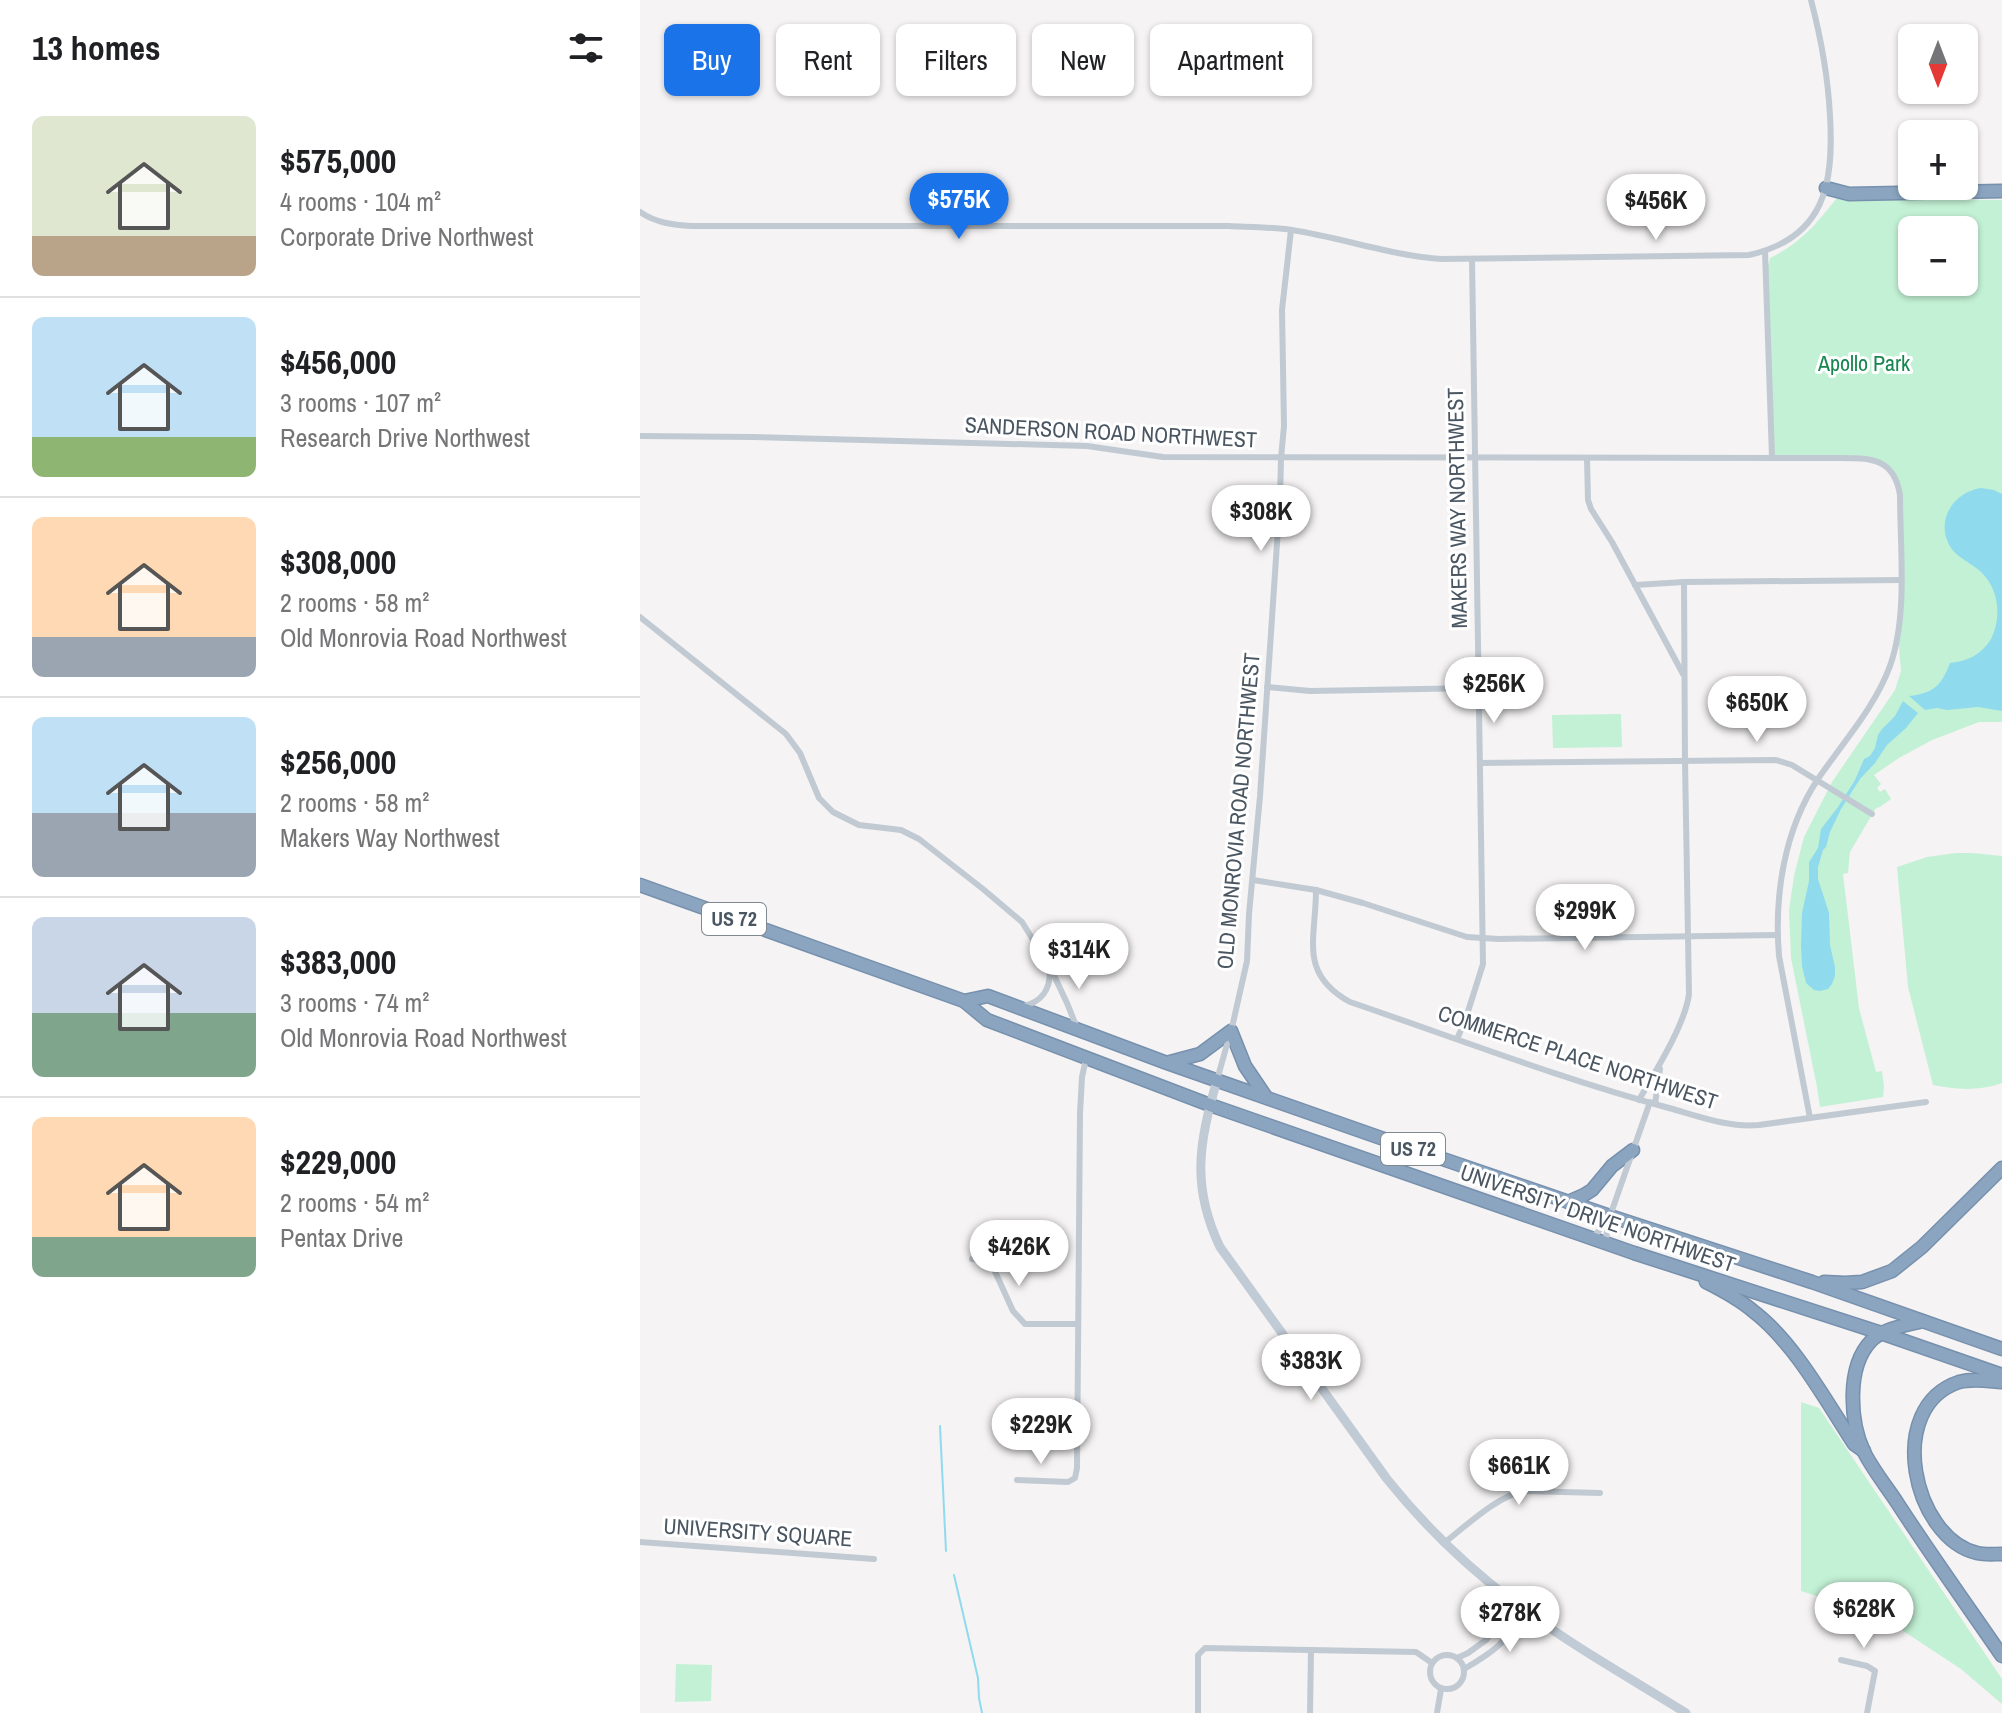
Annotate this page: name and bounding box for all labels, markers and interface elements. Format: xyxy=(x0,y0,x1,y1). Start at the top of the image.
chip: Buy xyxy=(664,24,760,96)
chip: Rent xyxy=(776,24,880,96)
chip: Filters xyxy=(896,24,1016,96)
chip: New xyxy=(1032,24,1134,96)
chip: Apartment xyxy=(1150,24,1312,96)
north arrow xyxy=(1898,24,1978,104)
map controls xyxy=(1898,24,1978,296)
text: 13 homes xyxy=(32,25,161,71)
icon: filters xyxy=(564,26,608,70)
button: + xyxy=(1898,120,1978,200)
text: $575,000 xyxy=(280,138,396,184)
icon: home xyxy=(96,148,192,244)
pin: $575K xyxy=(903,173,1015,241)
pin: $456K xyxy=(1600,174,1712,242)
text: $575K xyxy=(928,181,990,216)
text: $456K xyxy=(1625,182,1687,217)
text: 4 rooms · 104 m² xyxy=(280,184,441,219)
button: − xyxy=(1898,216,1978,296)
text: Corporate Drive Northwest xyxy=(280,219,534,254)
text: $456,000 xyxy=(280,339,396,385)
park label: Apollo Park xyxy=(1817,348,1911,378)
icon: home xyxy=(96,349,192,445)
text: 3 rooms · 107 m² xyxy=(280,385,441,420)
street label: MAKERS WAY NORTHWEST xyxy=(1440,387,1474,629)
street label: SANDERSON ROAD NORTHWEST xyxy=(964,409,1258,455)
text: Research Drive Northwest xyxy=(280,420,530,455)
pin: $308K xyxy=(1205,485,1317,553)
text: $308K xyxy=(1230,493,1292,528)
text: $308,000 xyxy=(280,539,396,585)
icon: home xyxy=(96,549,192,645)
text: 2 rooms · 58 m² xyxy=(280,585,429,620)
text: Old Monrovia Road Northwest xyxy=(280,620,567,655)
street label: OLD MONROVIA ROAD NORTHWEST xyxy=(1209,652,1267,970)
pin: $256K xyxy=(1438,657,1550,725)
text: $256K xyxy=(1463,665,1525,700)
pin: $650K xyxy=(1701,676,1813,744)
text: $650K xyxy=(1726,684,1788,719)
text: $256,000 xyxy=(280,739,396,785)
icon: home xyxy=(96,749,192,845)
text: 2 rooms · 58 m² xyxy=(280,785,429,820)
text: Makers Way Northwest xyxy=(280,820,500,855)
pin: $299K xyxy=(1529,884,1641,952)
text: $299K xyxy=(1554,892,1616,927)
road number: US 72 xyxy=(702,903,766,935)
pin: $314K xyxy=(1023,923,1135,991)
text: $314K xyxy=(1048,931,1110,966)
text: $383,000 xyxy=(280,939,396,985)
icon: home xyxy=(96,949,192,1045)
text: 3 rooms · 74 m² xyxy=(280,985,429,1020)
street label: COMMERCE PLACE NORTHWEST xyxy=(1434,998,1722,1116)
text: Old Monrovia Road Northwest xyxy=(280,1020,567,1055)
road number: US 72 xyxy=(1381,1133,1445,1165)
text: $229,000 xyxy=(280,1139,396,1185)
icon: home xyxy=(96,1149,192,1245)
street label: UNIVERSITY DRIVE NORTHWEST xyxy=(1456,1157,1740,1279)
text: 2 rooms · 54 m² xyxy=(280,1185,429,1220)
text: Pentax Drive xyxy=(280,1220,403,1255)
pin: $426K xyxy=(963,1220,1075,1288)
text: $426K xyxy=(988,1228,1050,1263)
pin: $383K xyxy=(1255,1334,1367,1402)
text: $383K xyxy=(1280,1342,1342,1377)
pin: $229K xyxy=(985,1398,1097,1466)
text: $229K xyxy=(1010,1406,1072,1441)
pin: $661K xyxy=(1463,1439,1575,1507)
text: $661K xyxy=(1488,1447,1550,1482)
street label: UNIVERSITY SQUARE xyxy=(663,1510,853,1554)
pin: $628K xyxy=(1808,1582,1920,1650)
pin: $278K xyxy=(1454,1586,1566,1654)
text: $628K xyxy=(1833,1590,1895,1625)
text: $278K xyxy=(1479,1594,1541,1629)

